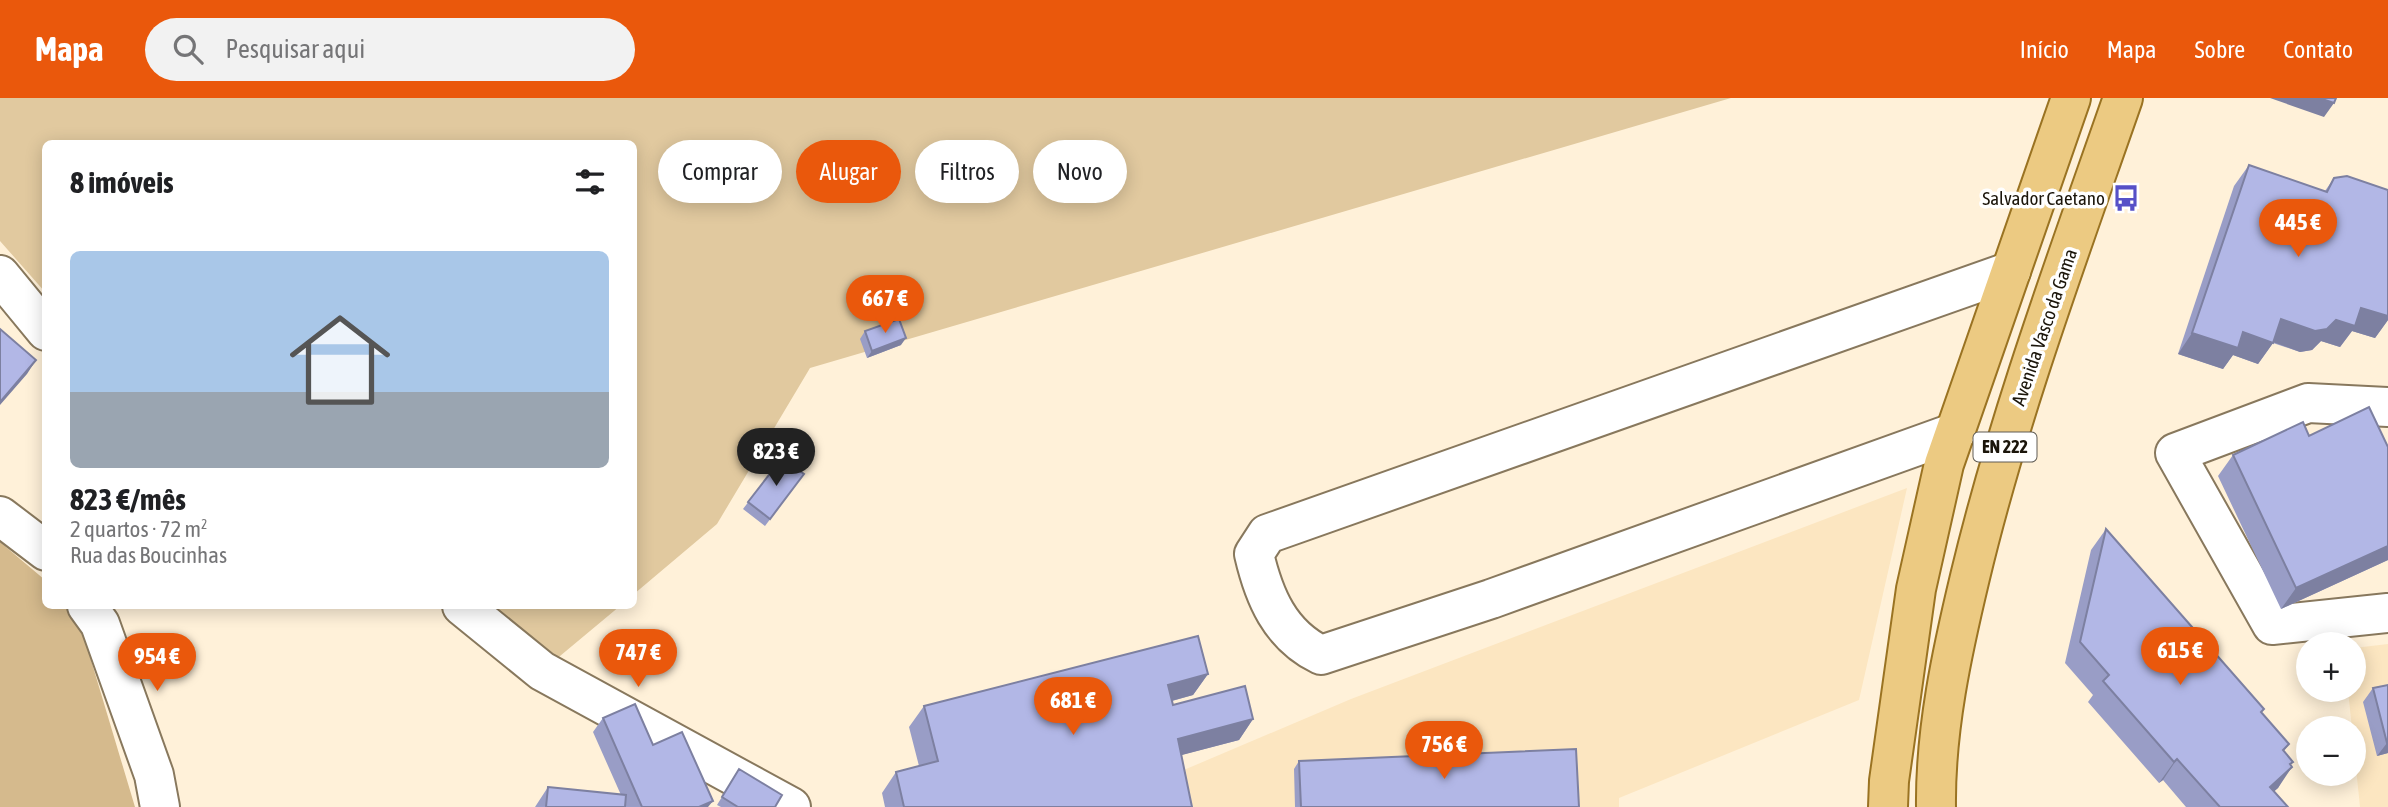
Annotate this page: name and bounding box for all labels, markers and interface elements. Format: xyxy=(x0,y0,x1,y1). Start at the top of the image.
search box xyxy=(145,18,635,81)
text: Mapa xyxy=(35,30,103,68)
icon: search xyxy=(169,30,207,68)
text: Pesquisar aqui xyxy=(225,34,365,64)
text: Início xyxy=(2020,36,2069,63)
text: Mapa xyxy=(2107,36,2157,63)
text: Sobre xyxy=(2195,36,2245,63)
text: Contato xyxy=(2283,36,2353,63)
chip: Comprar xyxy=(658,140,782,203)
chip: Alugar xyxy=(796,140,901,203)
chip: Filtros xyxy=(915,140,1019,203)
chip: Novo xyxy=(1033,140,1127,203)
icon: filters xyxy=(571,163,609,201)
text: 8 imóveis xyxy=(70,165,174,199)
bus stop icon: Salvador Caetano xyxy=(2111,183,2141,213)
place label: Salvador Caetano xyxy=(1982,187,2105,209)
pin: 445 € xyxy=(2249,200,2347,259)
text: 445 € xyxy=(2275,209,2321,235)
street label: Avenida Vasco da Gama xyxy=(2007,246,2081,408)
pin: 667 € xyxy=(836,275,934,335)
text: 667 € xyxy=(862,285,908,311)
icon: home xyxy=(277,297,403,423)
pin: 823 € xyxy=(727,428,825,488)
road number: EN 222 xyxy=(1974,432,2036,461)
text: 823 € xyxy=(753,438,799,464)
text: 823 €/mês xyxy=(70,482,186,516)
text: 2 quartos · 72 m² xyxy=(70,516,208,542)
text: Rua das Boucinhas xyxy=(70,542,227,568)
pin: 615 € xyxy=(2131,628,2229,687)
pin: 747 € xyxy=(589,630,687,689)
map controls xyxy=(2296,632,2366,786)
button: + xyxy=(2296,632,2366,702)
pin: 954 € xyxy=(108,634,206,693)
text: 615 € xyxy=(2157,637,2203,663)
text: 747 € xyxy=(615,639,661,665)
text: 954 € xyxy=(134,643,180,669)
pin: 681 € xyxy=(1024,678,1122,737)
text: 681 € xyxy=(1050,687,1096,713)
button: − xyxy=(2296,716,2366,786)
pin: 756 € xyxy=(1395,722,1493,781)
text: 756 € xyxy=(1421,731,1467,757)

